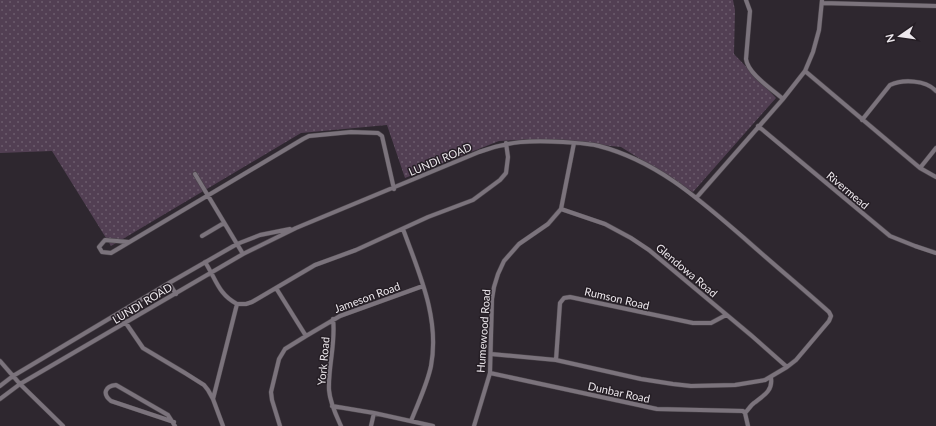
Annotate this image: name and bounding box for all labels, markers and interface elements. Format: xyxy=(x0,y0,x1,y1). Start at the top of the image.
north arrow xyxy=(880,16,920,56)
text: N xyxy=(882,33,897,44)
street label: LUNDI ROAD xyxy=(406,140,474,178)
street label: Rivermead xyxy=(824,169,872,211)
street label: Glendowa Road xyxy=(654,241,720,299)
street label: Jameson Road xyxy=(332,279,402,315)
street label: LUNDI ROAD xyxy=(110,280,174,326)
street label: Rumson Road xyxy=(583,284,651,312)
street label: Humewood Road xyxy=(474,289,492,373)
street label: York Road xyxy=(314,336,332,386)
street label: Dunbar Road xyxy=(587,379,651,405)

